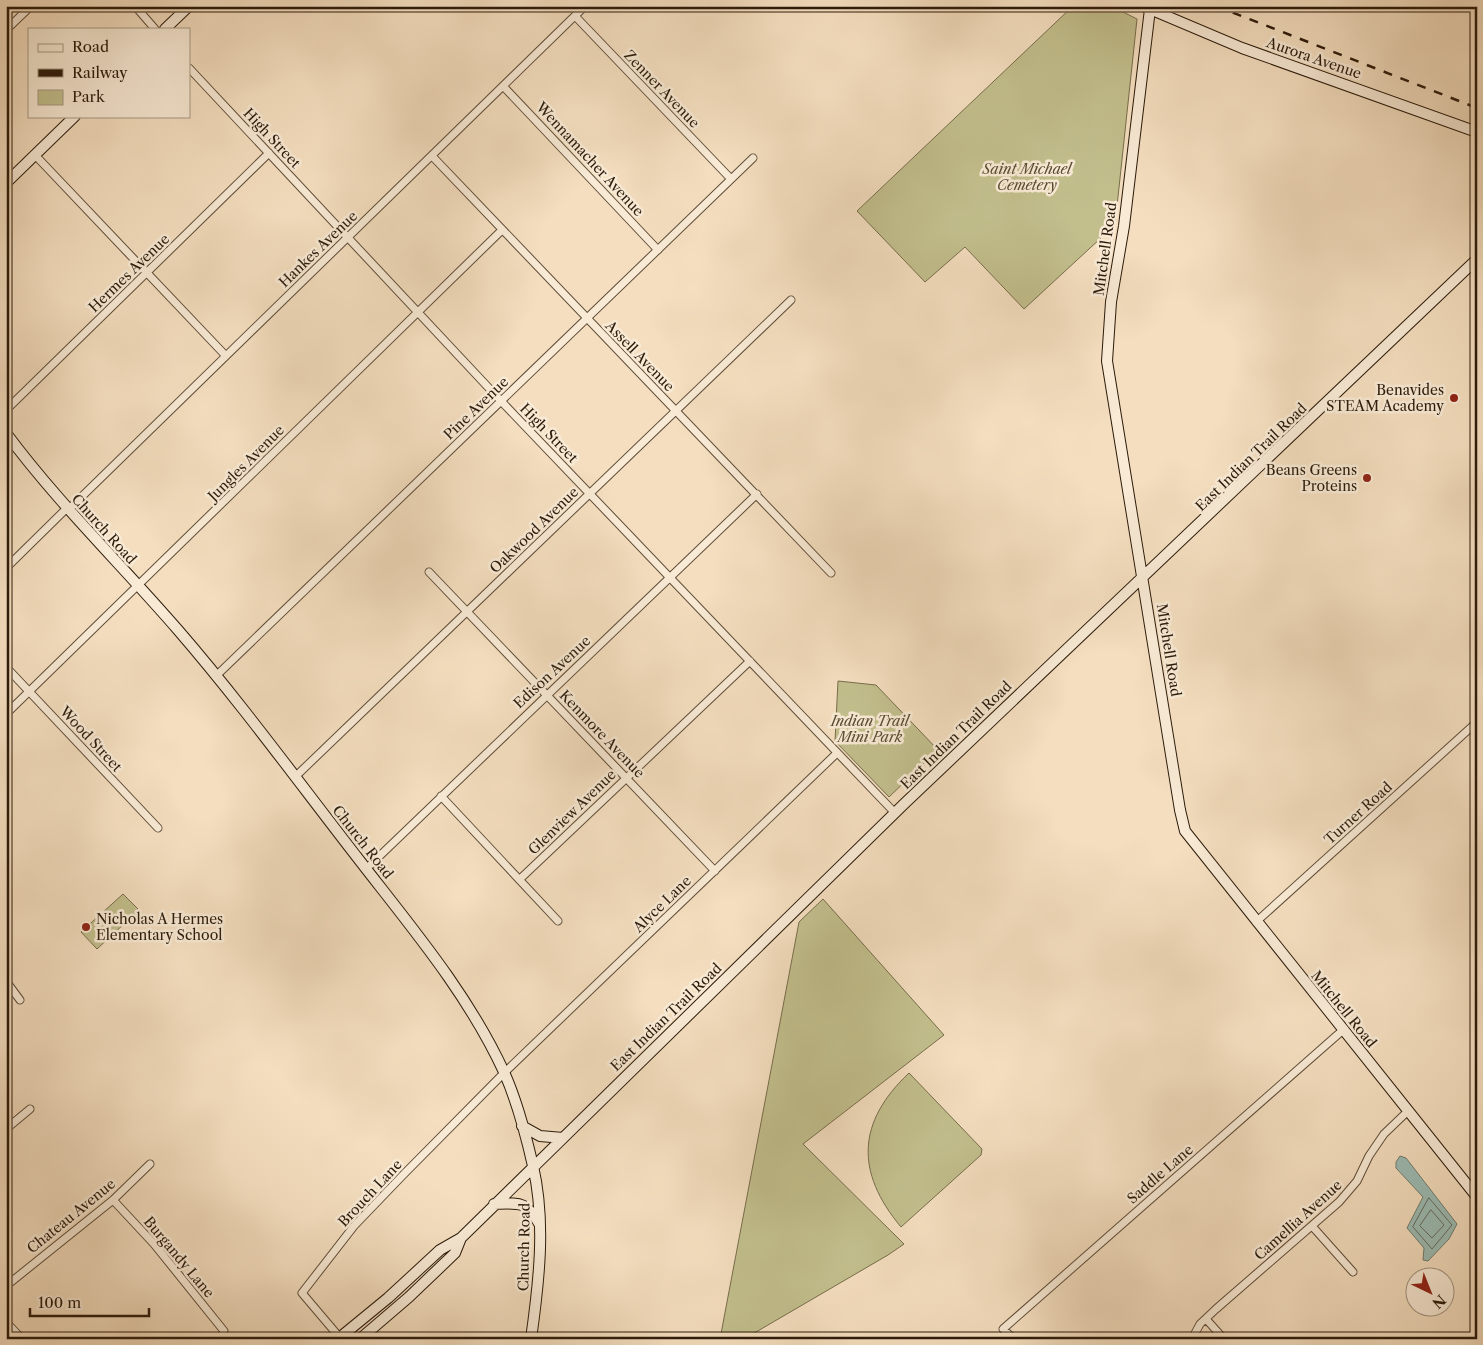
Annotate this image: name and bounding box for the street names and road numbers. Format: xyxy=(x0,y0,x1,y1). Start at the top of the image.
street label: Aurora Avenue xyxy=(1263,33,1364,83)
street label: Zenner Avenue xyxy=(620,46,704,132)
street label: Wennamacher Avenue xyxy=(532,97,648,220)
street label: High Street xyxy=(240,104,304,172)
street label: Mitchell Road xyxy=(1090,201,1121,297)
street label: Hankes Avenue xyxy=(275,207,361,291)
street label: Hermes Avenue xyxy=(85,230,173,316)
street label: Assell Avenue xyxy=(601,316,678,395)
street label: Pine Avenue xyxy=(440,373,512,443)
street label: High Street xyxy=(516,399,582,467)
street label: East Indian Trail Road xyxy=(1192,399,1311,515)
street label: Jungles Avenue xyxy=(203,421,288,506)
street label: Oakwood Avenue xyxy=(486,483,582,577)
street label: Church Road xyxy=(68,490,141,568)
street label: Mitchell Road xyxy=(1153,602,1185,698)
street label: Edison Avenue xyxy=(510,632,594,712)
street label: East Indian Trail Road xyxy=(897,677,1016,793)
street label: Kenmore Avenue xyxy=(556,686,649,782)
street label: Wood Street xyxy=(55,702,126,776)
street label: Glenview Avenue xyxy=(524,765,620,858)
street label: Turner Road xyxy=(1320,778,1396,848)
street label: Church Road xyxy=(329,802,398,883)
street label: Alyce Lane xyxy=(628,872,695,937)
street label: East Indian Trail Road xyxy=(607,959,726,1075)
street label: Mitchell Road xyxy=(1307,967,1381,1052)
street label: Saddle Lane xyxy=(1123,1140,1197,1208)
street label: Brouch Lane xyxy=(334,1155,406,1230)
street label: Chateau Avenue xyxy=(23,1175,119,1257)
street label: Camellia Avenue xyxy=(1250,1176,1346,1264)
street label: Church Road xyxy=(514,1202,534,1291)
street label: Burgandy Lane xyxy=(140,1213,218,1301)

